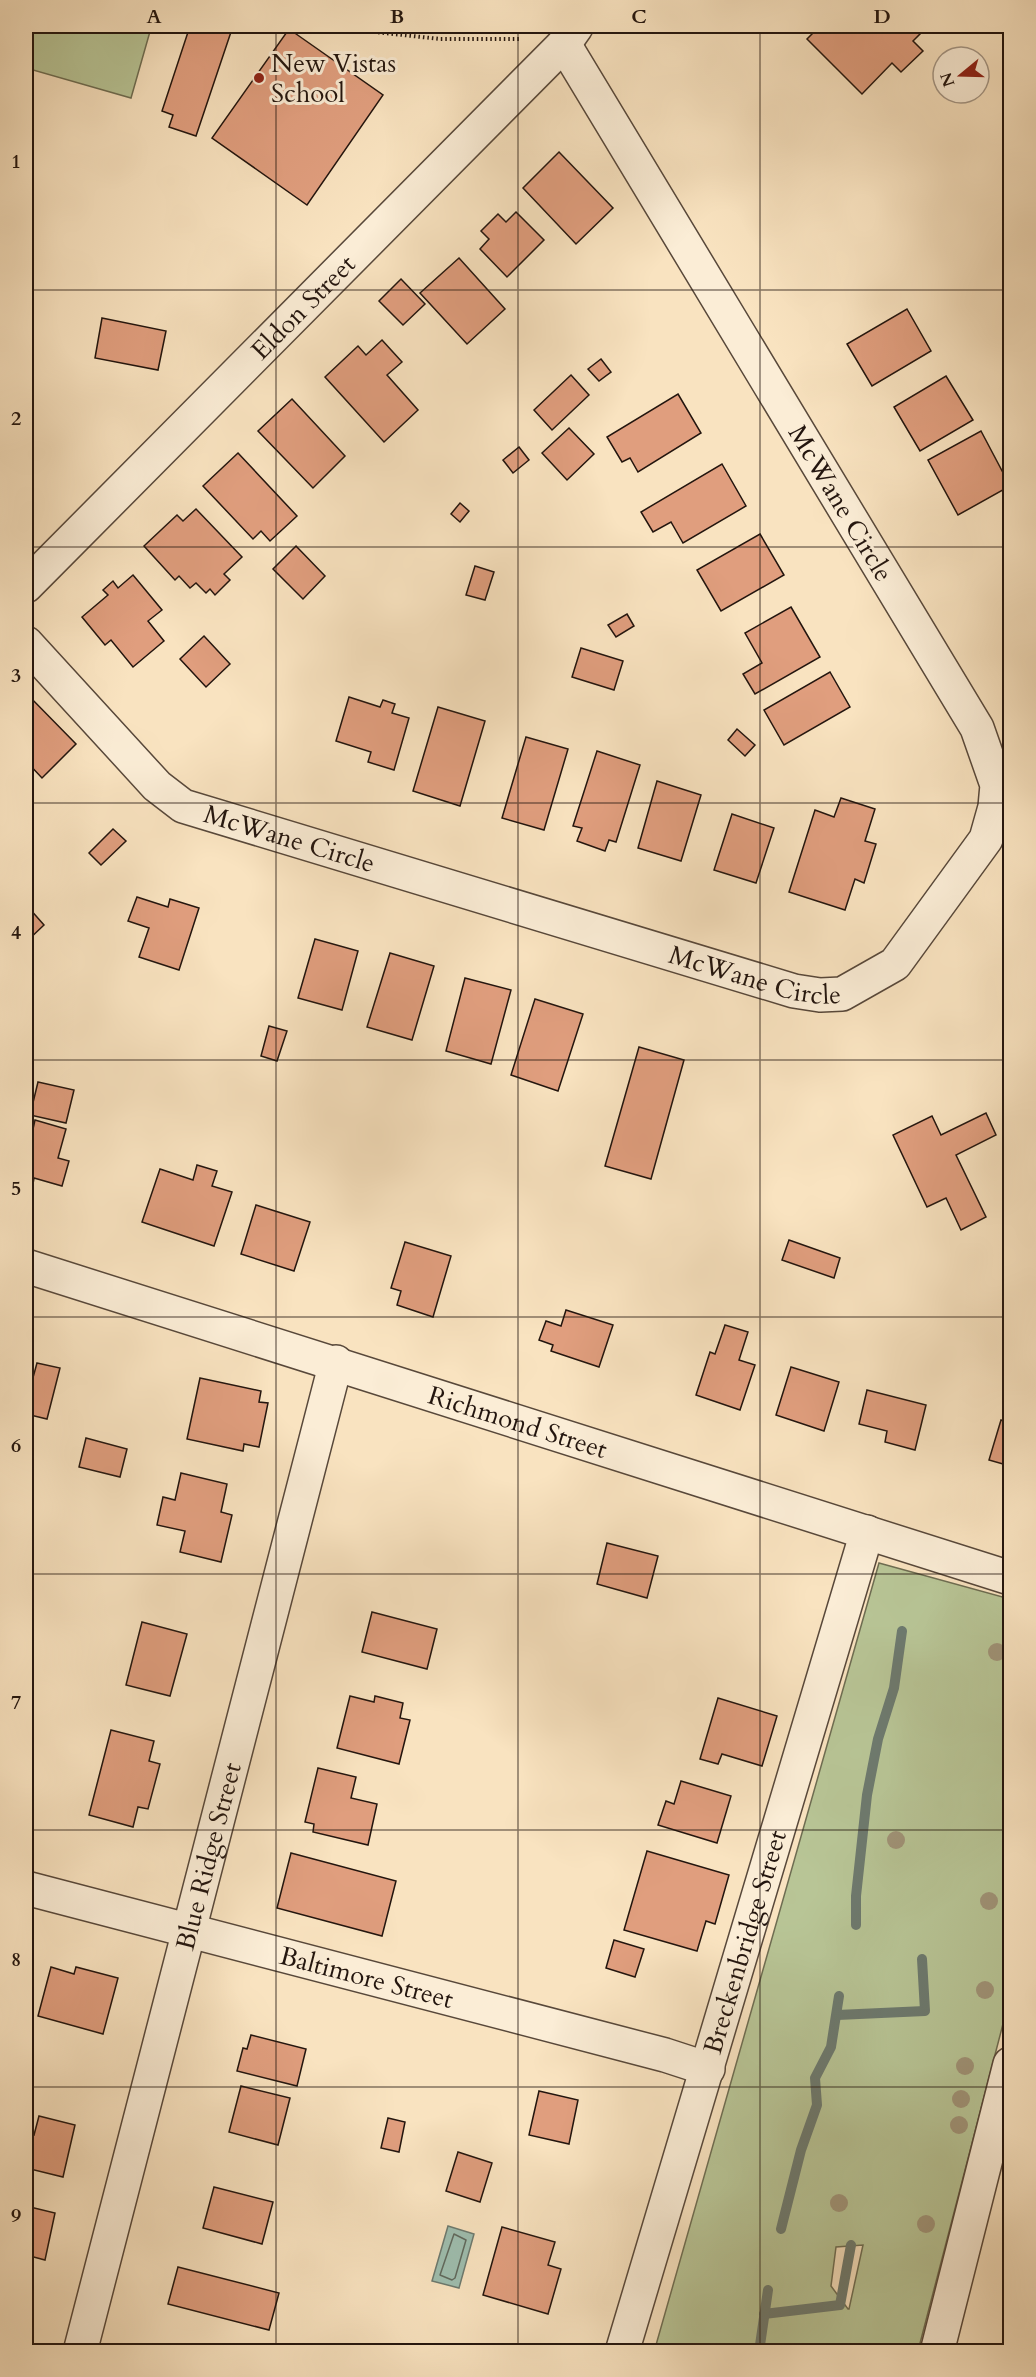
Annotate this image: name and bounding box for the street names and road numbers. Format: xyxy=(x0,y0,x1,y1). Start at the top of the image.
street label: Eldon Street xyxy=(243,247,363,368)
street label: McWane Circle xyxy=(780,418,901,588)
street label: McWane Circle xyxy=(200,796,379,881)
street label: McWane Circle xyxy=(665,937,842,1013)
street label: Richmond Street xyxy=(424,1378,612,1467)
street label: Blue Ridge Street xyxy=(168,1759,250,1954)
street label: Breckenbridge Street xyxy=(695,1826,795,2058)
street label: Baltimore Street xyxy=(276,1938,457,2017)

